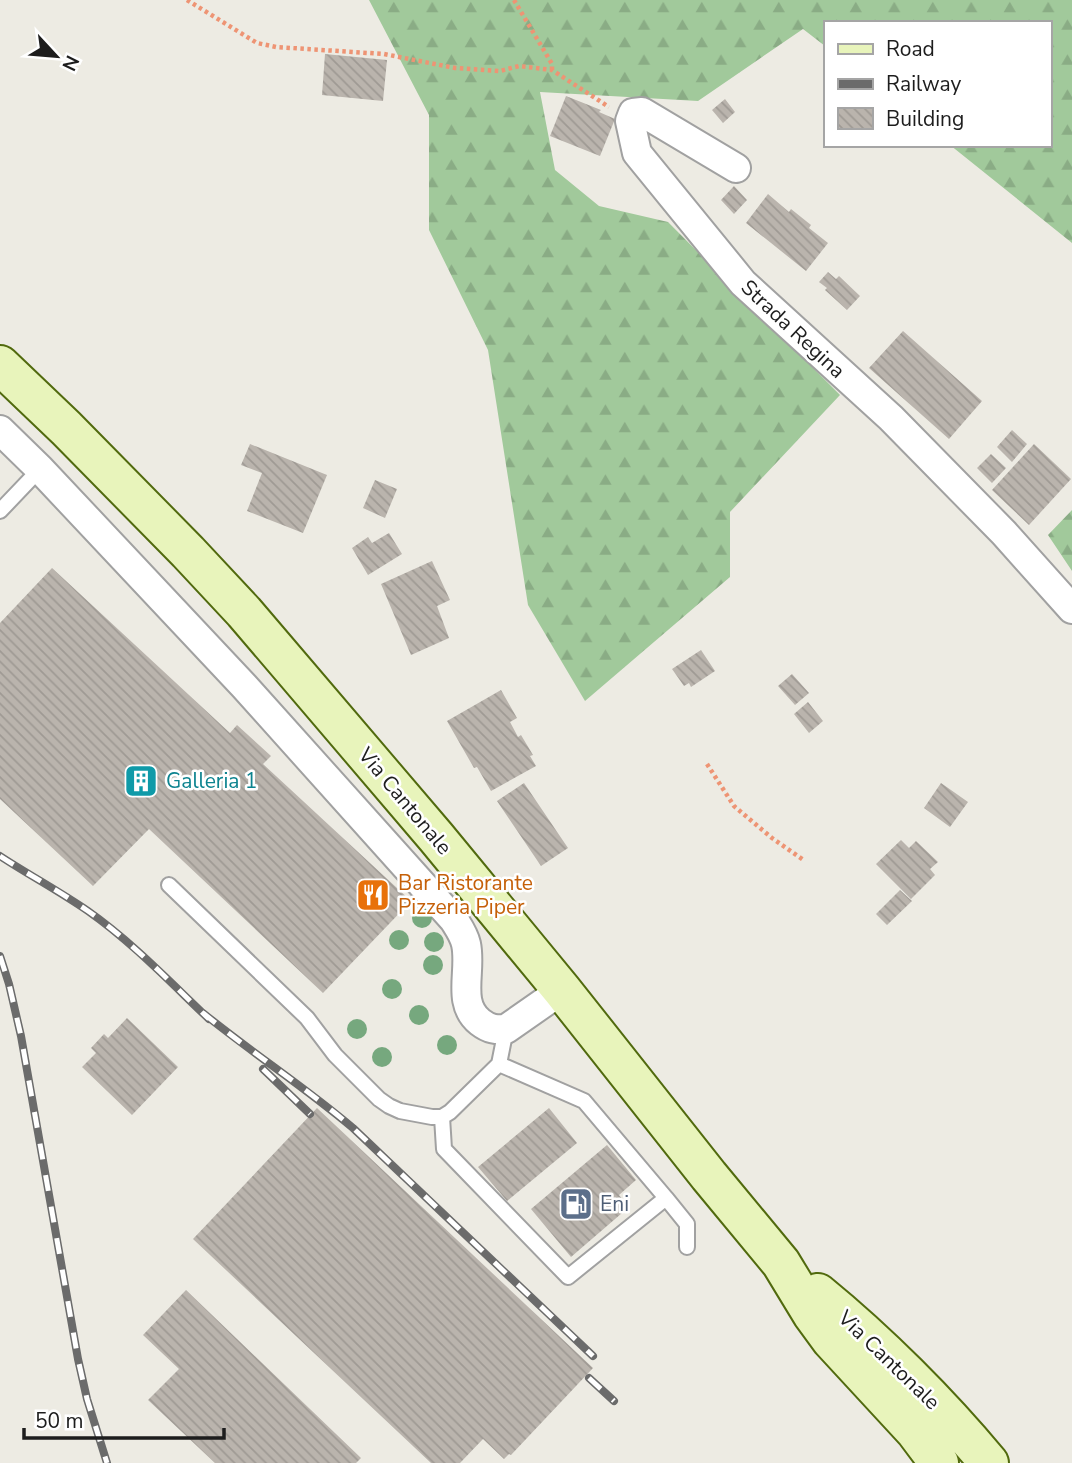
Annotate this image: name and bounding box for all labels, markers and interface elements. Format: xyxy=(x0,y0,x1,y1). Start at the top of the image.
north arrow xyxy=(21,21,91,91)
legend xyxy=(824,21,1051,147)
text: Road xyxy=(886,35,935,63)
text: N xyxy=(56,51,85,75)
text: Railway xyxy=(886,70,961,98)
text: Building xyxy=(886,105,964,133)
street label: Strada Regina xyxy=(735,273,851,385)
street label: Via Cantonale xyxy=(351,741,458,861)
building icon: Galleria 1 xyxy=(122,762,160,800)
place label: Galleria 1 xyxy=(166,767,257,795)
place label: Bar Ristorante Pizzeria Piper xyxy=(398,869,533,921)
restaurant icon: Bar Ristorante Pizzeria Piper xyxy=(354,876,392,914)
fuel station icon: Eni xyxy=(557,1185,595,1223)
place label: Eni xyxy=(600,1190,629,1218)
street label: Via Cantonale xyxy=(831,1303,946,1416)
scale bar xyxy=(24,1396,224,1440)
text: 50 m xyxy=(35,1407,84,1435)

